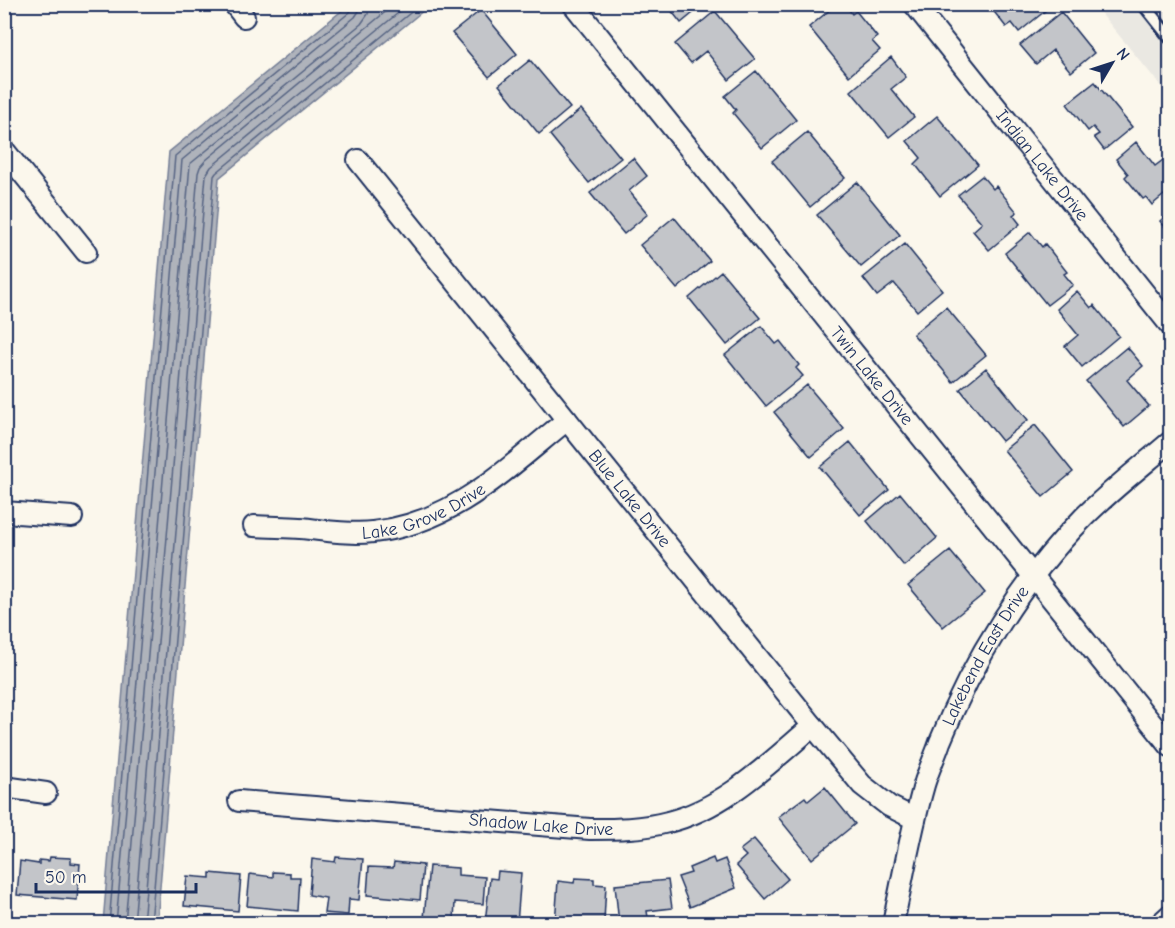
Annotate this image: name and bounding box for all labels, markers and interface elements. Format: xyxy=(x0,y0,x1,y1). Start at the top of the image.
north arrow xyxy=(1082,33,1142,93)
text: N xyxy=(1113,44,1133,64)
street label: Indian Lake Drive xyxy=(991,106,1093,225)
street label: Twin Lake Drive xyxy=(826,322,918,429)
street label: Blue Lake Drive xyxy=(584,445,675,552)
street label: Lake Grove Drive xyxy=(361,479,490,544)
street label: Lakebend East Drive xyxy=(938,582,1033,729)
street label: Shadow Lake Drive xyxy=(468,809,613,840)
scale bar xyxy=(36,856,196,894)
text: 50 m xyxy=(45,867,87,888)

